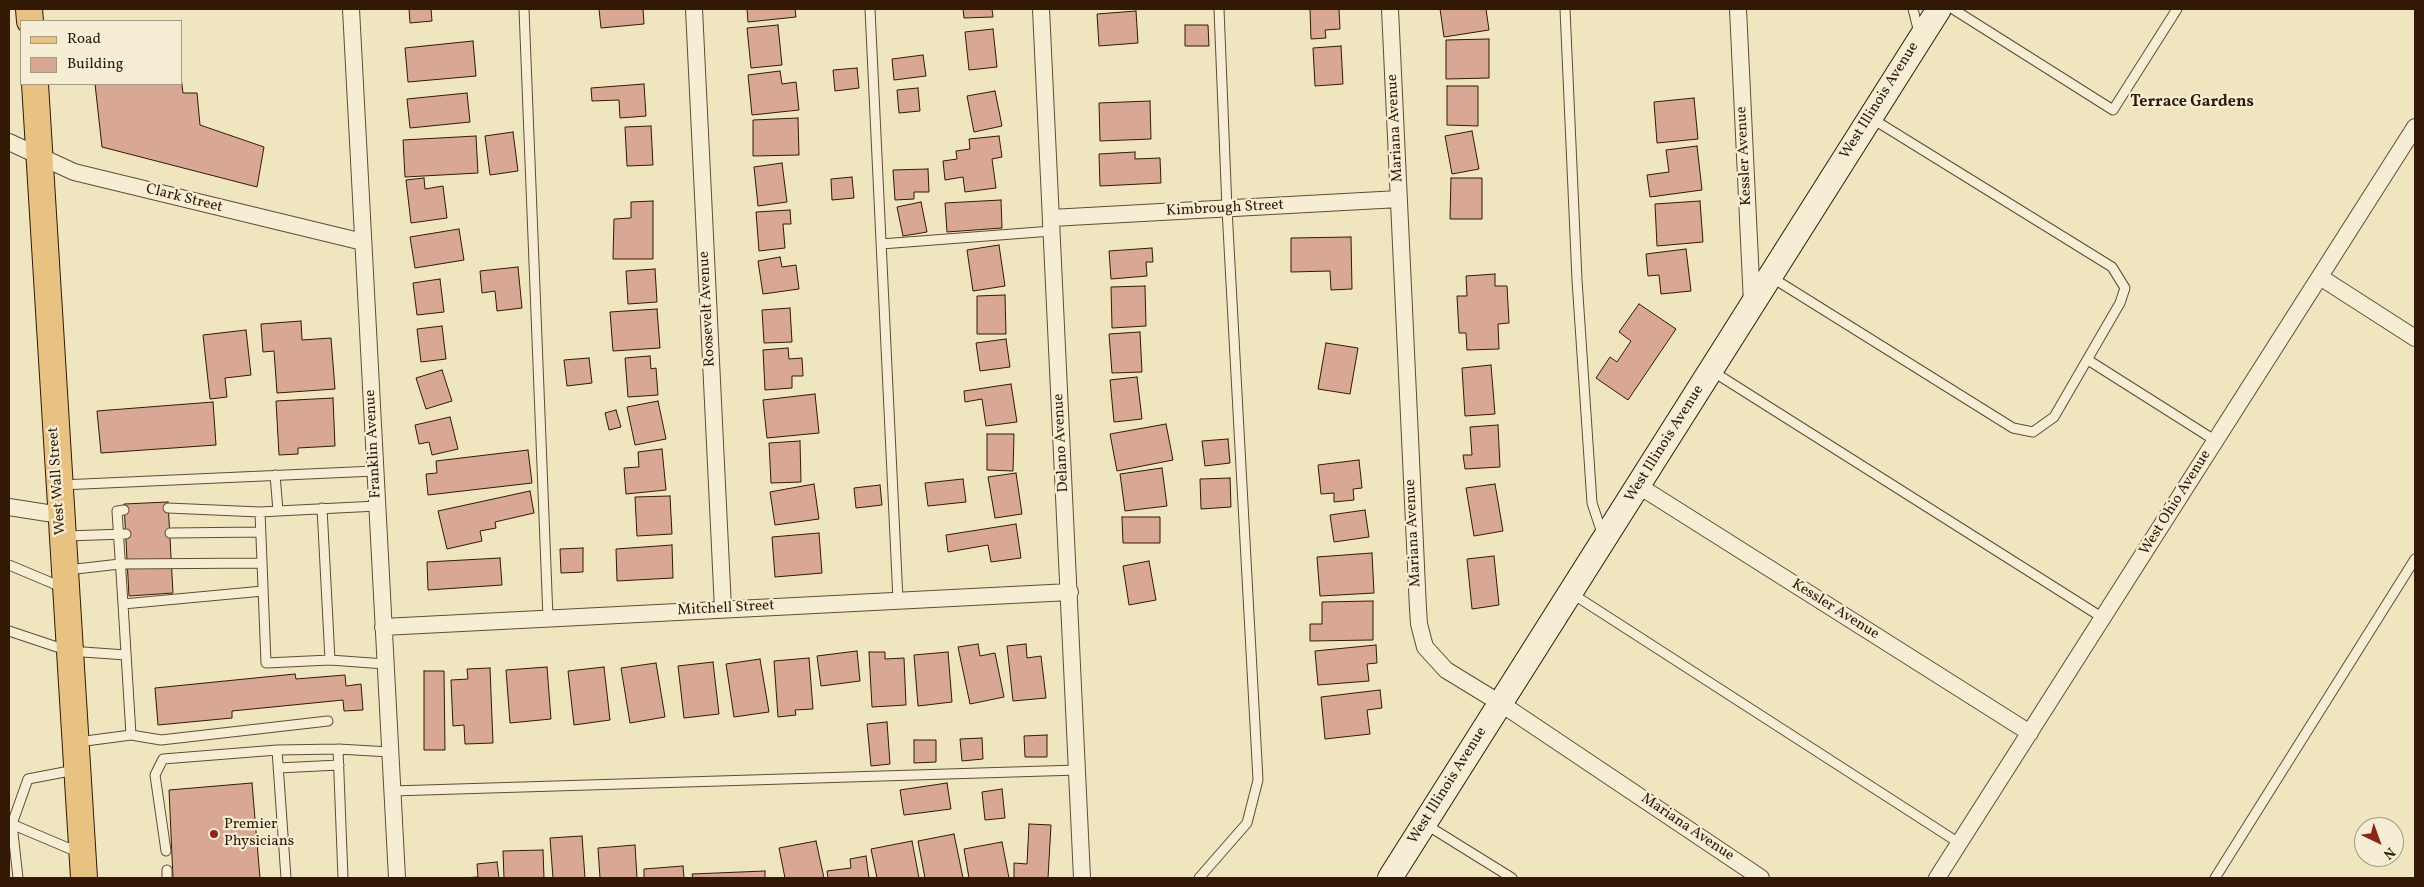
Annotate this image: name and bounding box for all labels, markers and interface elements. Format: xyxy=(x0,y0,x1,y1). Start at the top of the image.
legend xyxy=(20,20,182,85)
text: Road xyxy=(67,29,101,50)
street label: West Illinois Avenue xyxy=(1837,39,1923,163)
text: Building xyxy=(67,54,123,75)
street label: Mariana Avenue xyxy=(1384,74,1408,182)
district label: Terrace Gardens xyxy=(2130,93,2254,113)
street label: Kessler Avenue xyxy=(1733,106,1757,206)
street label: Clark Street xyxy=(144,181,224,217)
street label: Kimbrough Street xyxy=(1166,197,1284,221)
street label: Roosevelt Avenue xyxy=(696,251,720,367)
street label: West Illinois Avenue xyxy=(1622,382,1708,506)
street label: Franklin Avenue xyxy=(362,389,386,499)
street label: Delano Avenue xyxy=(1050,393,1074,493)
street label: West Wall Street xyxy=(45,426,71,536)
street label: West Ohio Avenue xyxy=(2137,447,2215,559)
street label: Mariana Avenue xyxy=(1402,479,1426,587)
street label: Kessler Avenue xyxy=(1788,576,1882,644)
street label: Mitchell Street xyxy=(677,597,775,621)
street label: West Illinois Avenue xyxy=(1405,724,1491,848)
street label: Mariana Avenue xyxy=(1637,790,1737,866)
place label: Premier Physicians xyxy=(224,816,294,851)
north arrow xyxy=(2354,817,2404,867)
marker: Premier Physicians xyxy=(208,828,220,840)
text: N xyxy=(2379,842,2399,863)

